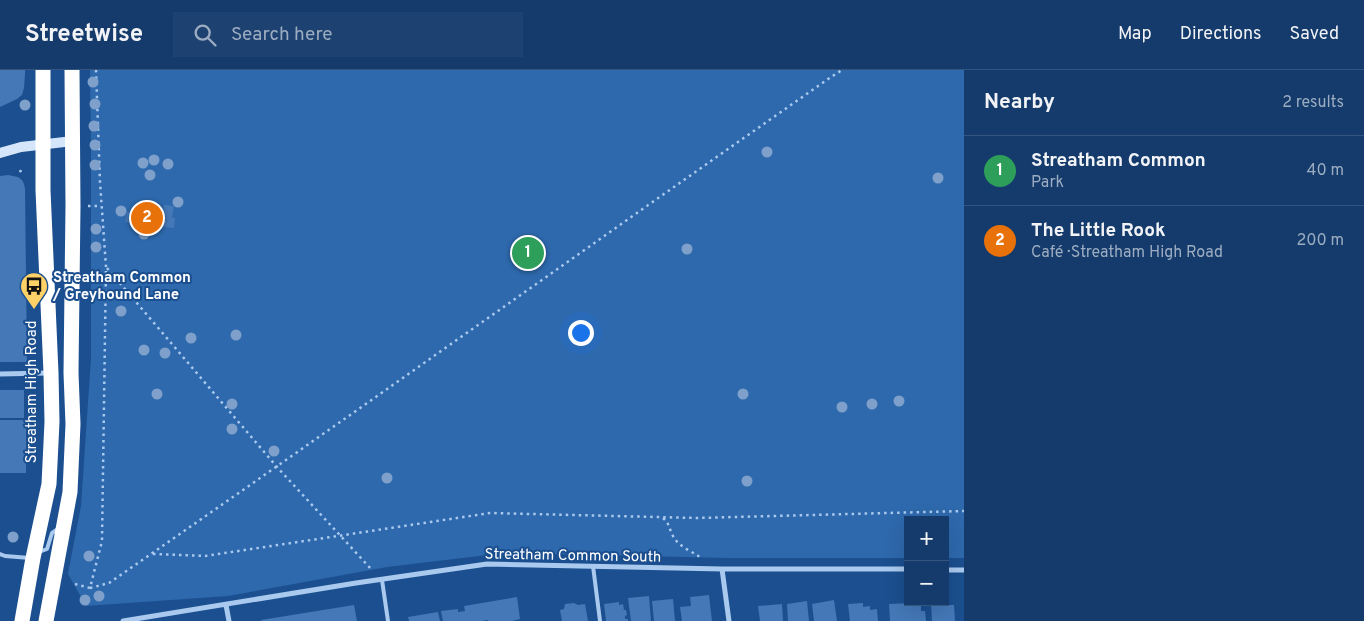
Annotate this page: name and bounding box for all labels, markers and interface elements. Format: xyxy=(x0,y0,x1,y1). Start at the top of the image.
search box xyxy=(173,12,523,57)
text: Streetwise xyxy=(25,20,143,50)
icon: search xyxy=(191,21,219,49)
text: Search here xyxy=(231,23,333,47)
text: Map xyxy=(1118,23,1152,46)
text: Directions xyxy=(1180,23,1262,46)
text: Saved xyxy=(1290,23,1339,46)
text: Nearby xyxy=(984,89,1055,116)
text: 2 results xyxy=(1282,93,1344,113)
text: Streatham Common xyxy=(1031,149,1206,173)
text: 1 xyxy=(997,161,1003,181)
text: 40 m xyxy=(1306,161,1344,181)
text: Park xyxy=(1031,173,1064,193)
pin: 2 xyxy=(131,199,163,237)
text: The Little Rook xyxy=(1031,219,1166,243)
text: 2 xyxy=(995,231,1005,251)
text: 200 m xyxy=(1296,231,1344,251)
pin: 1 xyxy=(512,234,544,272)
text: Café · Streatham High Road xyxy=(1031,243,1223,263)
place label: Streatham Common / Greyhound Lane xyxy=(52,269,191,305)
bus stop icon: Streatham Common / Greyhound Lane xyxy=(19,271,49,310)
your location xyxy=(568,320,594,346)
street label: Streatham High Road xyxy=(23,321,42,463)
map controls xyxy=(904,516,949,606)
button: + xyxy=(904,516,949,561)
street label: Streatham Common South xyxy=(484,545,662,568)
button: − xyxy=(904,561,949,606)

